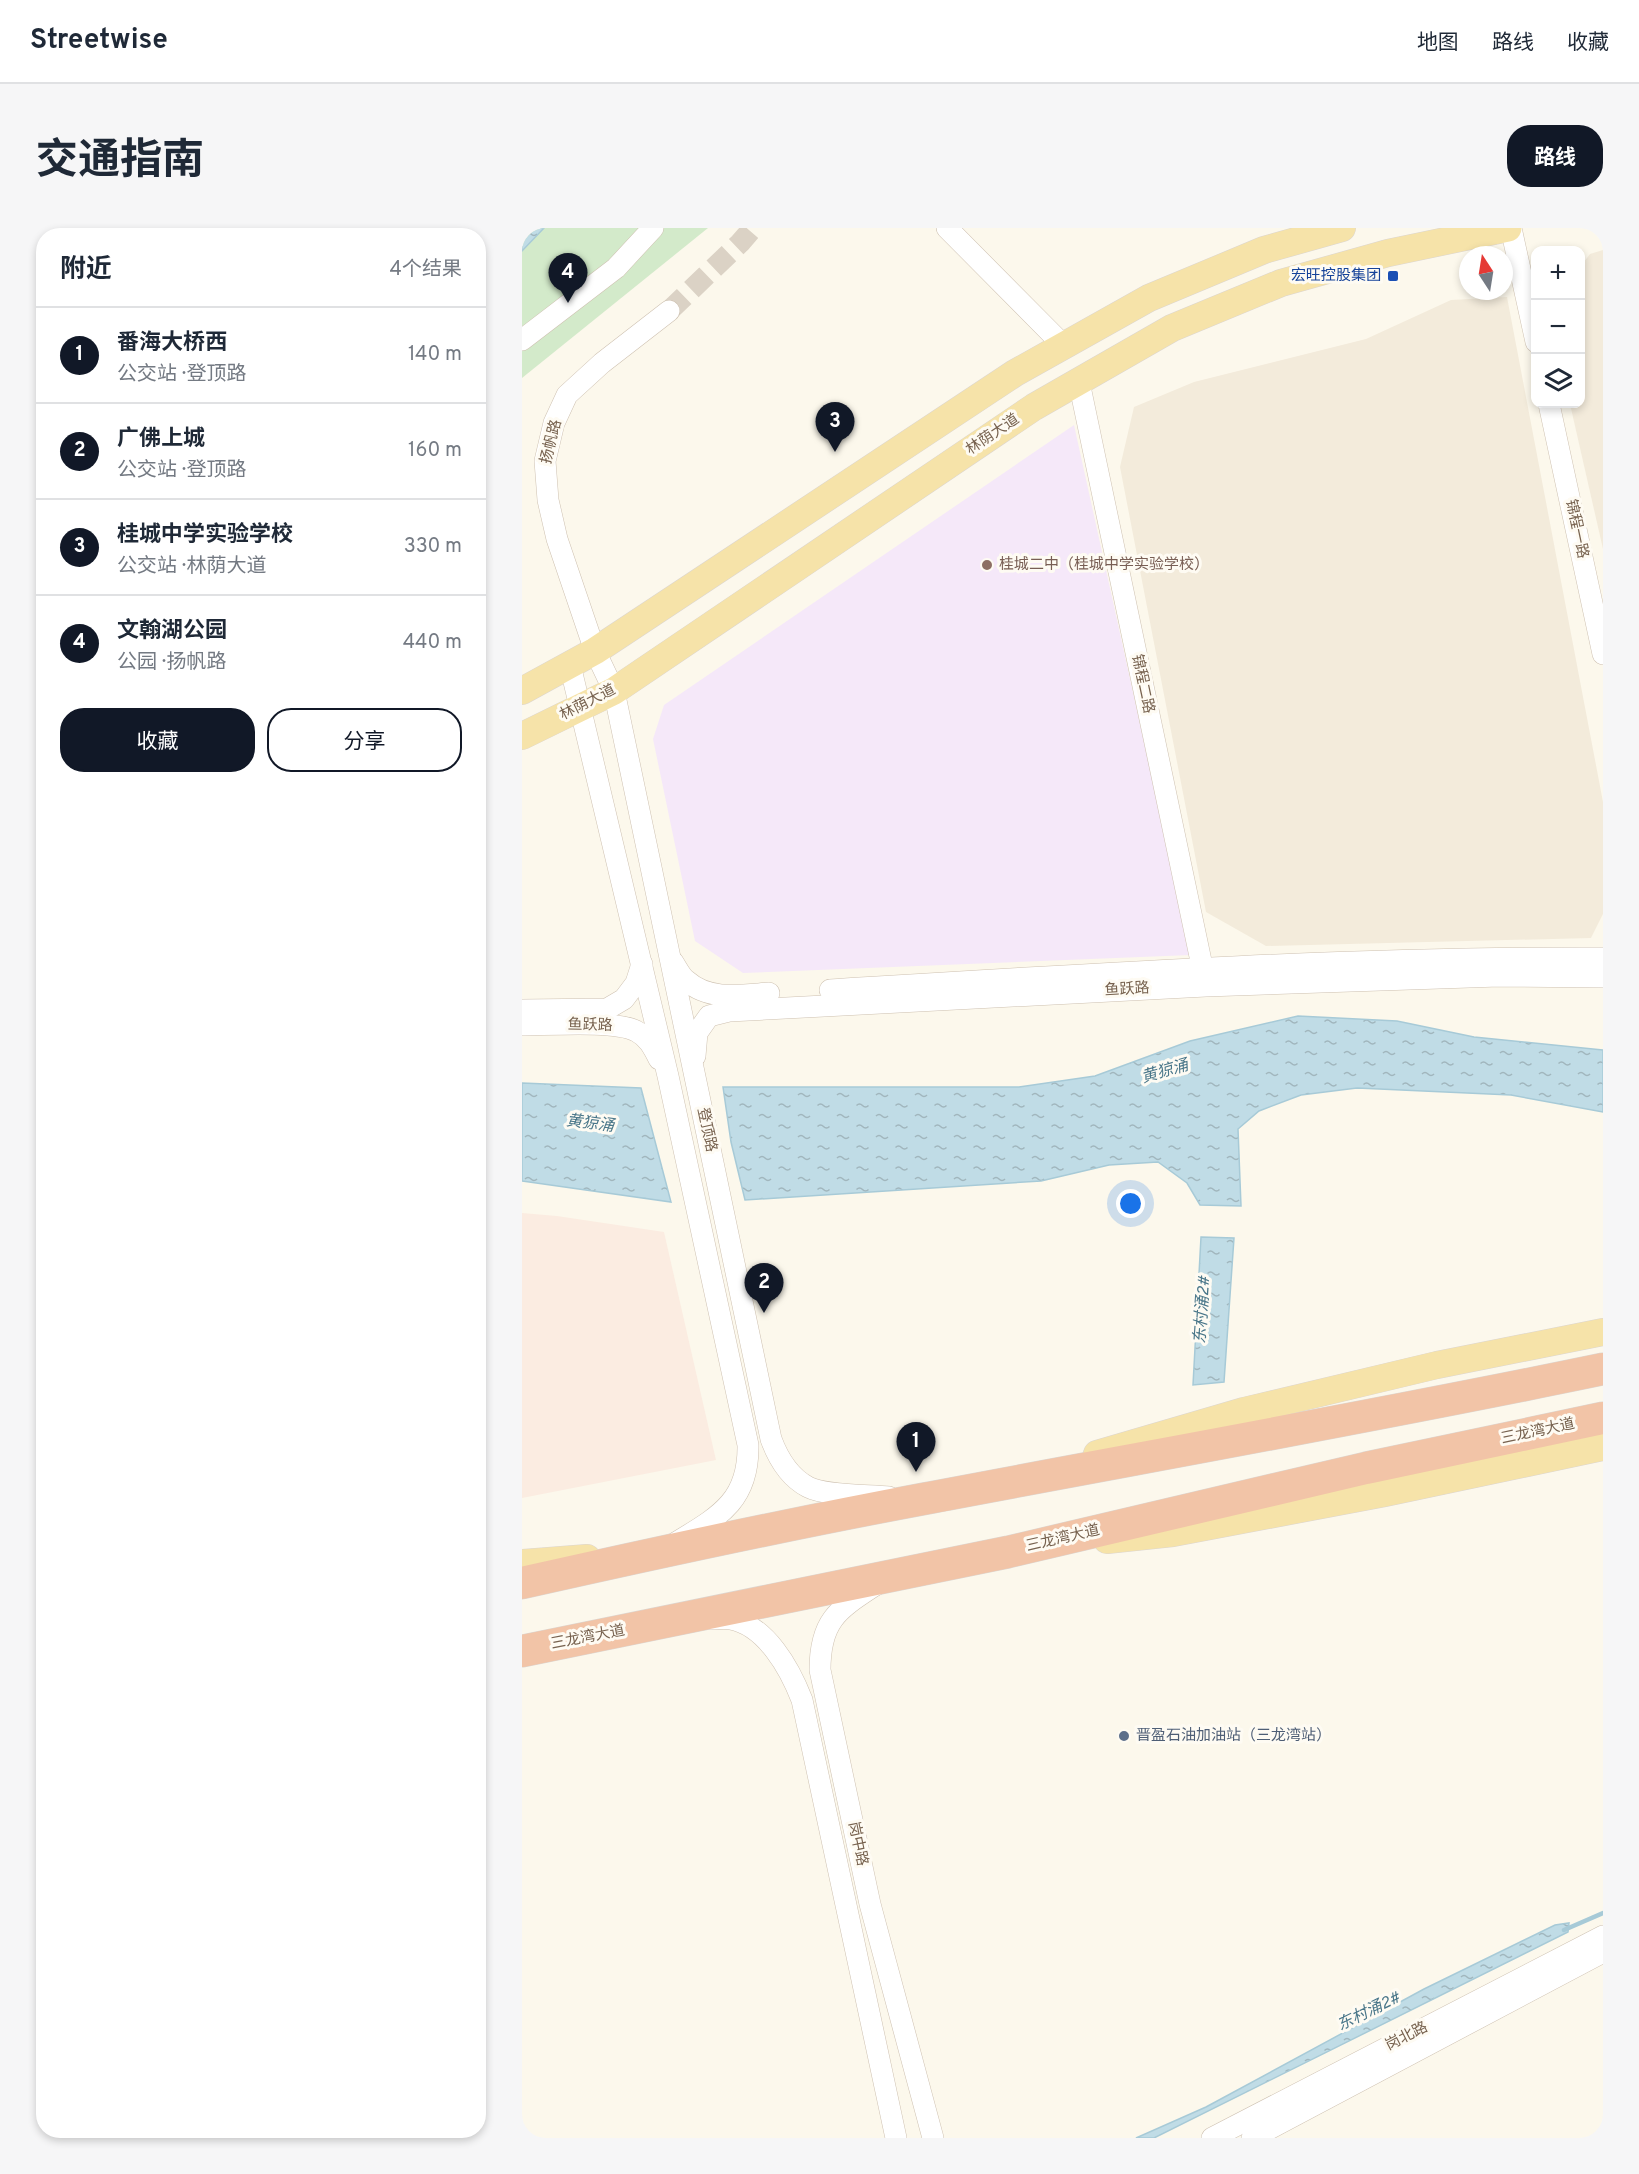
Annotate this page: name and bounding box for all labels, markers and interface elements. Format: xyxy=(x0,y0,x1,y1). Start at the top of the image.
text: Streetwise xyxy=(30,23,168,59)
text: 地图 xyxy=(1417,30,1459,57)
text: 路线 xyxy=(1492,30,1534,57)
text: 收藏 xyxy=(1567,30,1609,57)
button: 路线 xyxy=(1507,125,1603,187)
text: 交通指南 xyxy=(36,136,204,189)
north arrow xyxy=(1459,246,1513,300)
map controls xyxy=(1531,246,1585,408)
button: + xyxy=(1531,246,1585,300)
text: 附近 xyxy=(60,254,112,287)
pin: 4 xyxy=(548,254,588,303)
text: 4个结果 xyxy=(390,257,462,283)
place label: 宏旺控股集团 xyxy=(1291,267,1381,286)
marker: 宏旺控股集团 xyxy=(1386,269,1400,283)
button: − xyxy=(1531,300,1585,354)
text: 番海大桥西 xyxy=(117,330,227,357)
text: 1 xyxy=(76,342,84,368)
text: 140 m xyxy=(408,342,462,368)
button: layers xyxy=(1531,354,1585,408)
text: 公交站 · 登顶路 xyxy=(117,362,246,388)
pin: 3 xyxy=(816,402,854,452)
street label: 林荫大道 xyxy=(963,410,1023,460)
street label: 扬帆路 xyxy=(537,418,567,466)
text: 广佛上城 xyxy=(117,426,205,453)
text: 2 xyxy=(73,438,86,464)
text: 160 m xyxy=(408,438,462,464)
text: 公交站 · 登顶路 xyxy=(117,458,246,484)
street label: 锦程一路 xyxy=(1560,498,1592,560)
text: 桂城中学实验学校 xyxy=(117,522,293,549)
text: 3 xyxy=(74,534,86,560)
text: 330 m xyxy=(404,534,462,560)
text: 公交站 · 林荫大道 xyxy=(117,554,266,580)
place label: 桂城二中（桂城中学实验学校） xyxy=(999,555,1209,575)
marker: 桂城二中（桂城中学实验学校） xyxy=(980,558,994,572)
text: 文翰湖公园 xyxy=(117,618,227,645)
text: 4 xyxy=(73,630,86,656)
text: 440 m xyxy=(403,630,462,656)
text: 公园 · 扬帆路 xyxy=(117,650,226,676)
street label: 锦程二路 xyxy=(1126,653,1158,715)
street label: 林荫大道 xyxy=(557,681,619,725)
button: 收藏 xyxy=(60,708,255,772)
button: 分享 xyxy=(267,708,462,772)
street label: 鱼跃路 xyxy=(1104,979,1150,1001)
street label: 鱼跃路 xyxy=(567,1016,613,1036)
water label: 黄猄涌 xyxy=(1139,1055,1193,1088)
street label: 登顶路 xyxy=(692,1106,720,1154)
water label: 黄猄涌 xyxy=(565,1111,617,1137)
your location xyxy=(1116,1189,1145,1218)
pin: 2 xyxy=(744,1264,784,1313)
water label: 东村涌2# xyxy=(1191,1274,1215,1345)
street label: 三龙湾大道 xyxy=(1499,1414,1577,1449)
pin: 1 xyxy=(896,1422,936,1472)
street label: 三龙湾大道 xyxy=(1024,1520,1102,1557)
street label: 三龙湾大道 xyxy=(549,1621,627,1654)
place label: 晋盈石油加油站（三龙湾站） xyxy=(1136,1726,1331,1746)
marker: 晋盈石油加油站（三龙湾站） xyxy=(1117,1729,1131,1743)
street label: 岗中路 xyxy=(843,1820,871,1868)
water label: 东村涌2# xyxy=(1334,1988,1405,2036)
street label: 岗北路 xyxy=(1382,2017,1431,2056)

